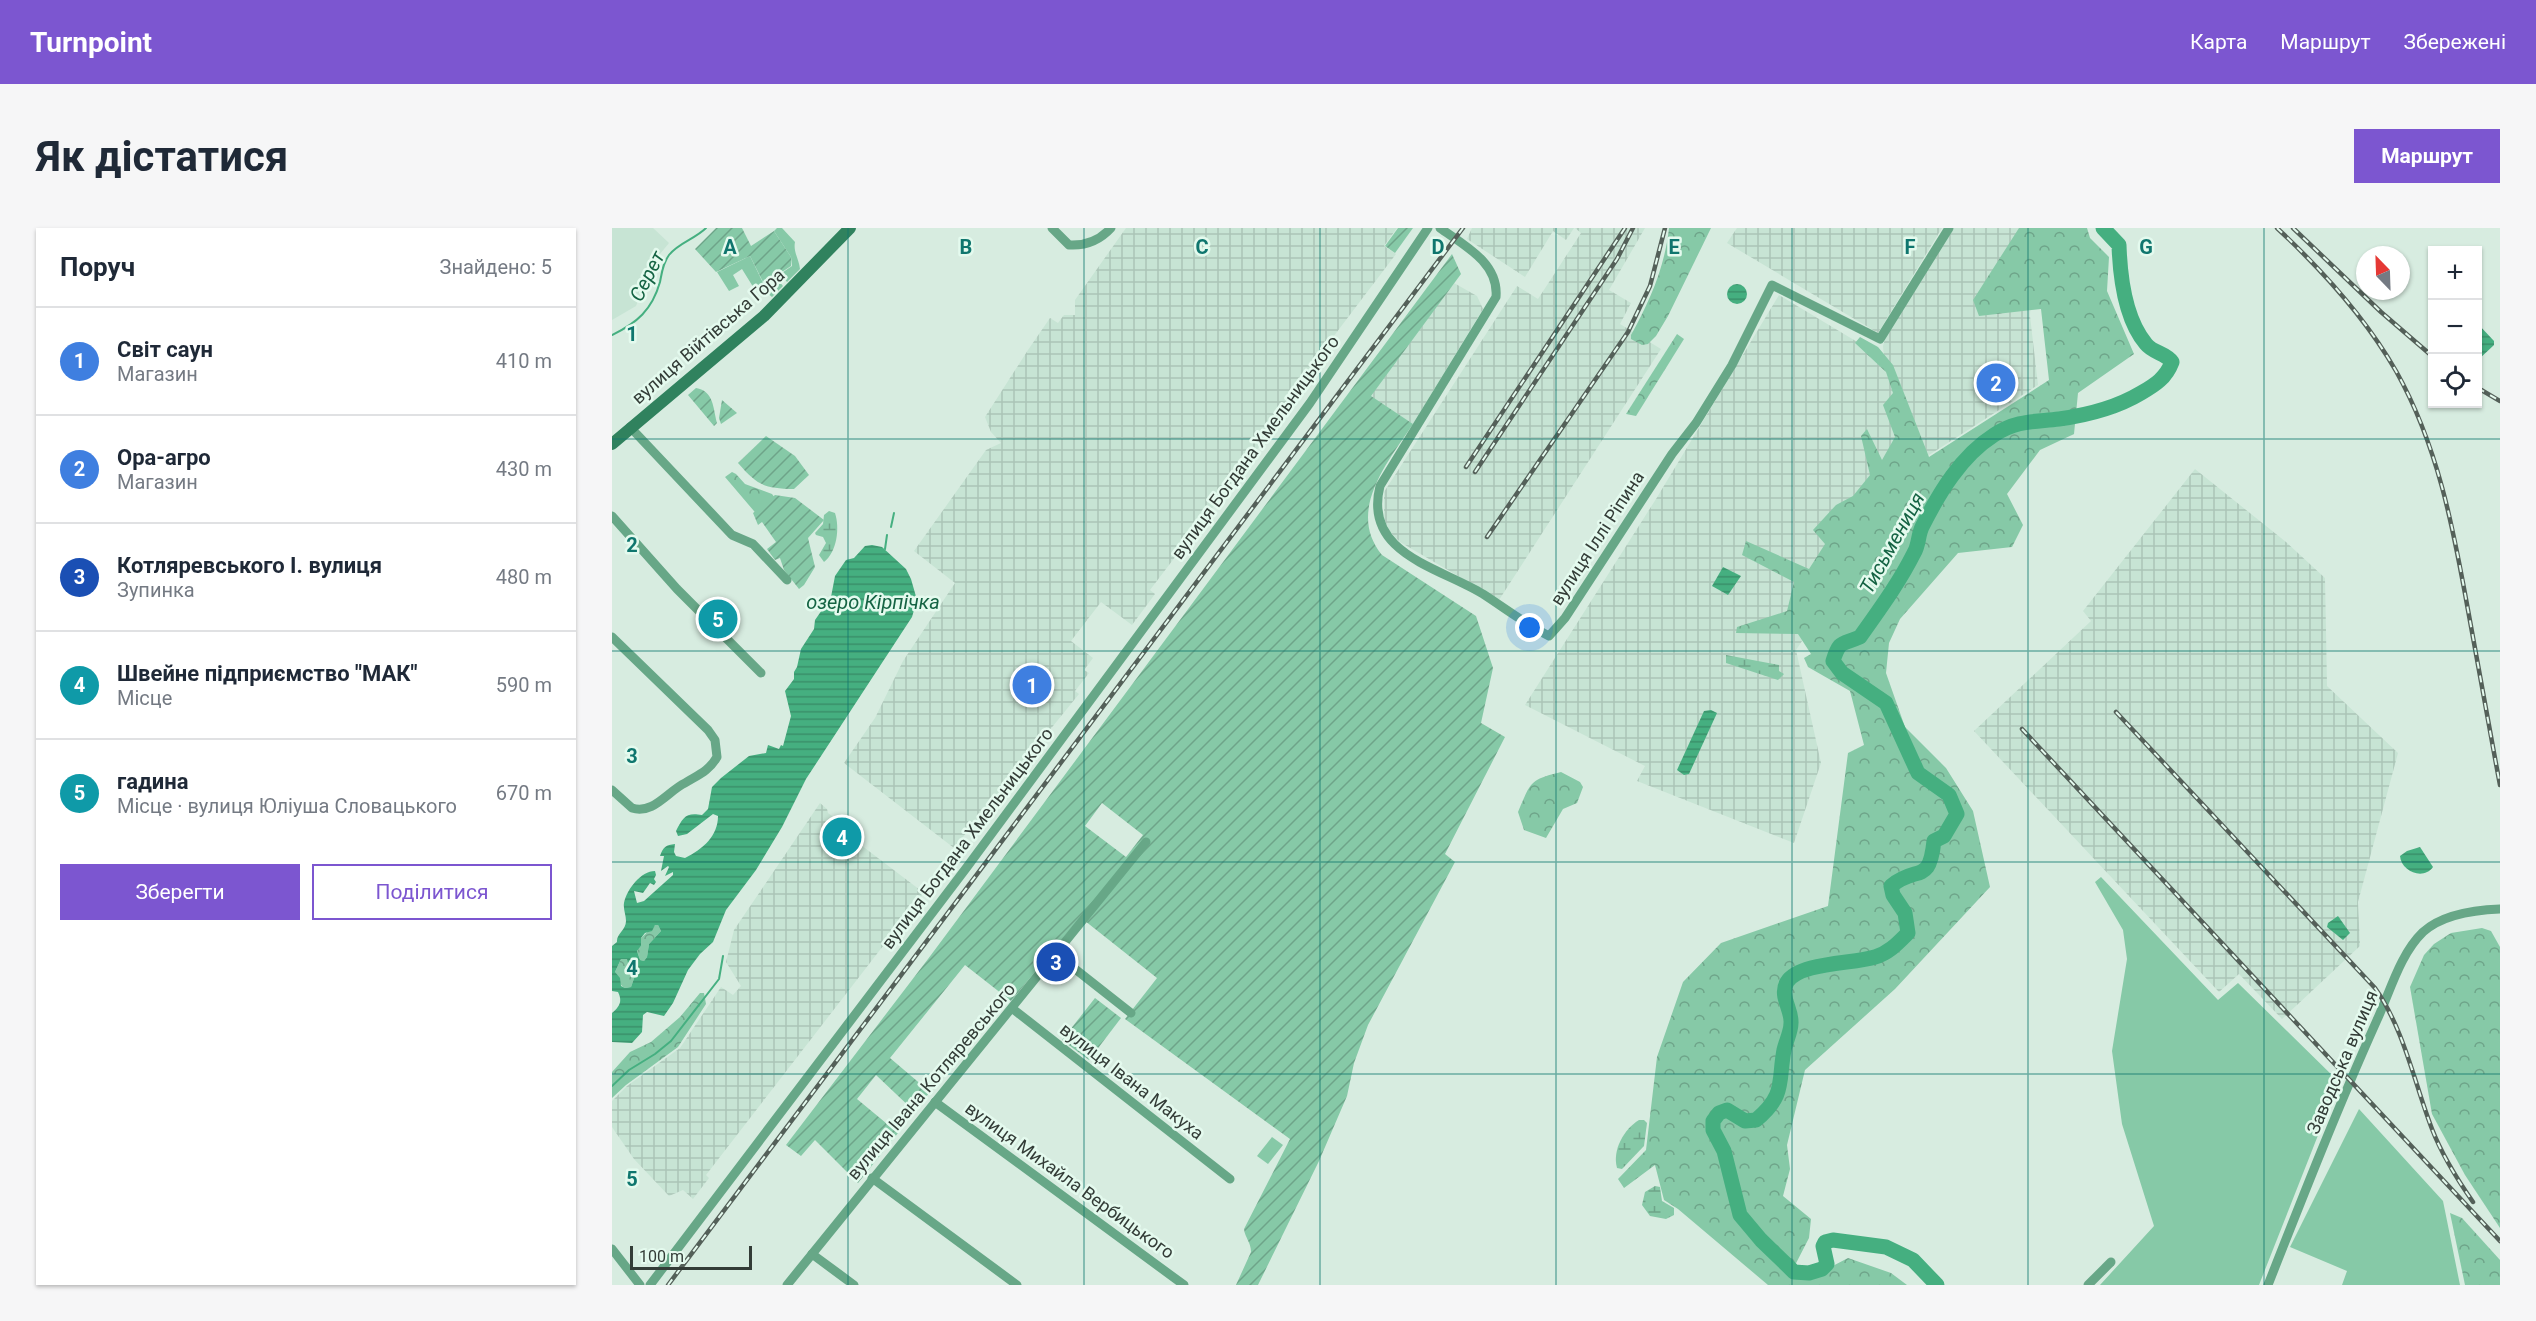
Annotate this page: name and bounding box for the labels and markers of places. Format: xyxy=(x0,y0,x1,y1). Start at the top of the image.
pin: 2 xyxy=(1976,360,2016,406)
pin: 5 xyxy=(698,596,738,642)
pin: 1 xyxy=(1012,662,1052,708)
pin: 4 xyxy=(822,814,862,860)
pin: 3 xyxy=(1036,940,1076,984)

